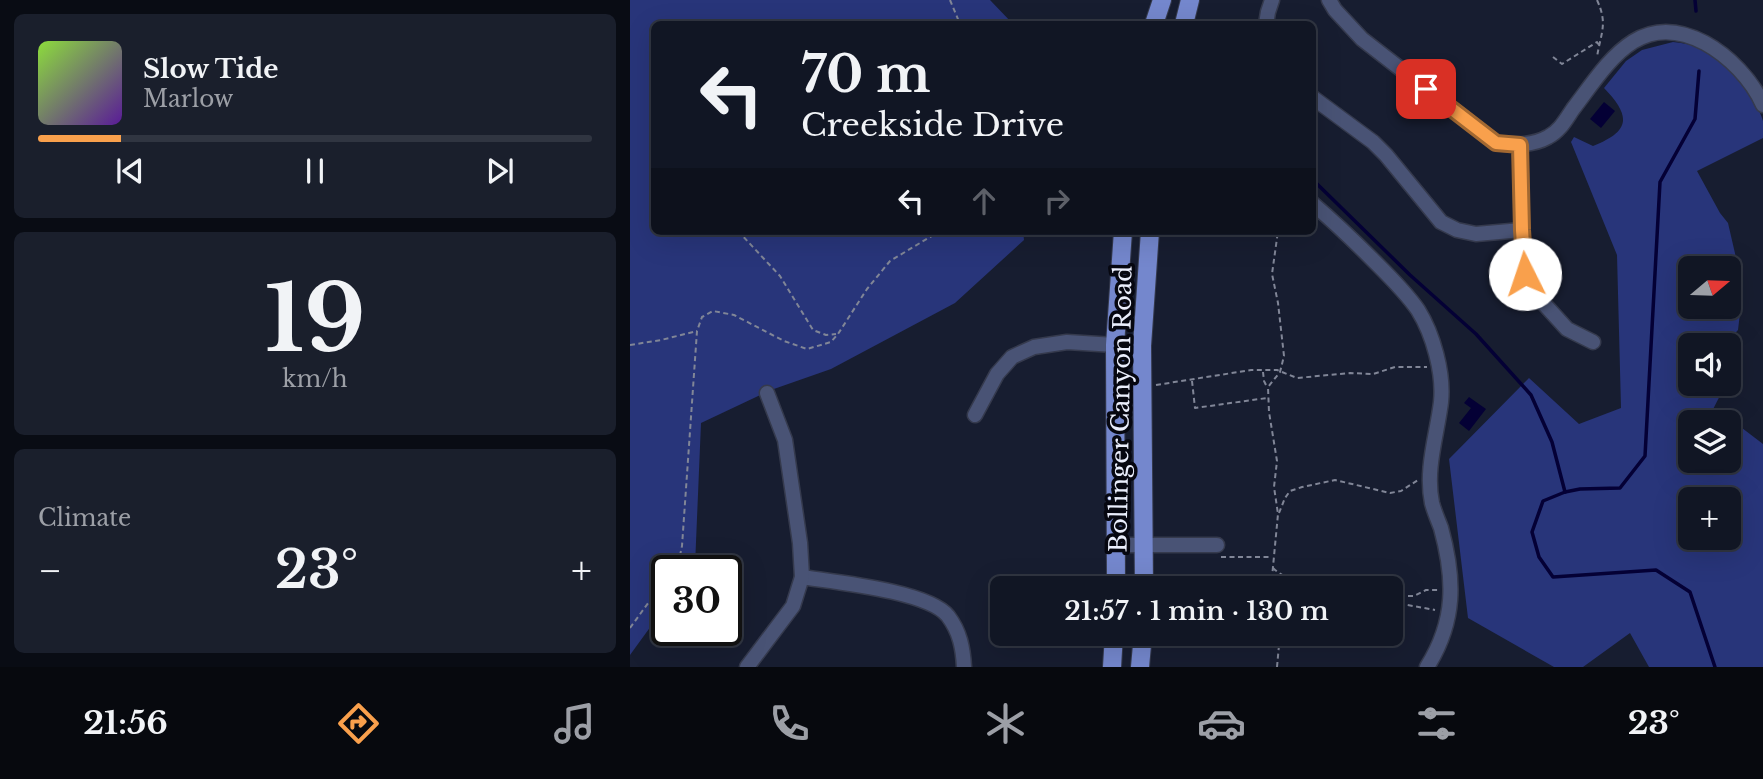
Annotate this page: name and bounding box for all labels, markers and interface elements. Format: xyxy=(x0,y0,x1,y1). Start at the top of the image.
text: 70 m xyxy=(801,44,931,105)
icon: left xyxy=(686,49,777,140)
text: Slow Tide xyxy=(143,53,279,85)
pin xyxy=(1396,59,1456,119)
icon: arrive xyxy=(1407,70,1445,108)
text: Marlow xyxy=(143,85,233,113)
text: Creekside Drive xyxy=(801,105,1064,145)
icon: previous xyxy=(111,152,149,190)
icon: pause xyxy=(296,152,334,190)
icon: next xyxy=(481,152,519,190)
icon: left xyxy=(892,182,930,220)
icon: ahead xyxy=(965,182,1003,220)
icon: right xyxy=(1038,182,1076,220)
position arrow xyxy=(1488,237,1562,311)
north arrow xyxy=(1678,256,1741,318)
map controls xyxy=(1678,256,1741,550)
text: 19 xyxy=(264,263,366,376)
street label: Bollinger Canyon Road xyxy=(1104,265,1137,553)
button: sound xyxy=(1678,333,1741,396)
text: km/h xyxy=(282,365,348,393)
button: layers xyxy=(1678,410,1741,473)
button: + xyxy=(1678,487,1741,550)
text: Climate xyxy=(38,504,131,532)
text: 23° xyxy=(275,538,358,602)
text: − xyxy=(38,547,62,594)
text: + xyxy=(571,547,592,594)
speed limit sign: 30 xyxy=(651,555,742,646)
text: 21:57 · 1 min · 130 m xyxy=(1064,595,1329,627)
icon: directions xyxy=(334,699,383,748)
icon: music xyxy=(550,699,599,748)
icon: phone xyxy=(765,699,814,748)
icon: climate xyxy=(981,699,1030,748)
icon: car xyxy=(1197,699,1246,748)
icon: filters xyxy=(1412,699,1461,748)
text: 21:56 xyxy=(83,703,168,743)
text: 23° xyxy=(1628,703,1680,743)

